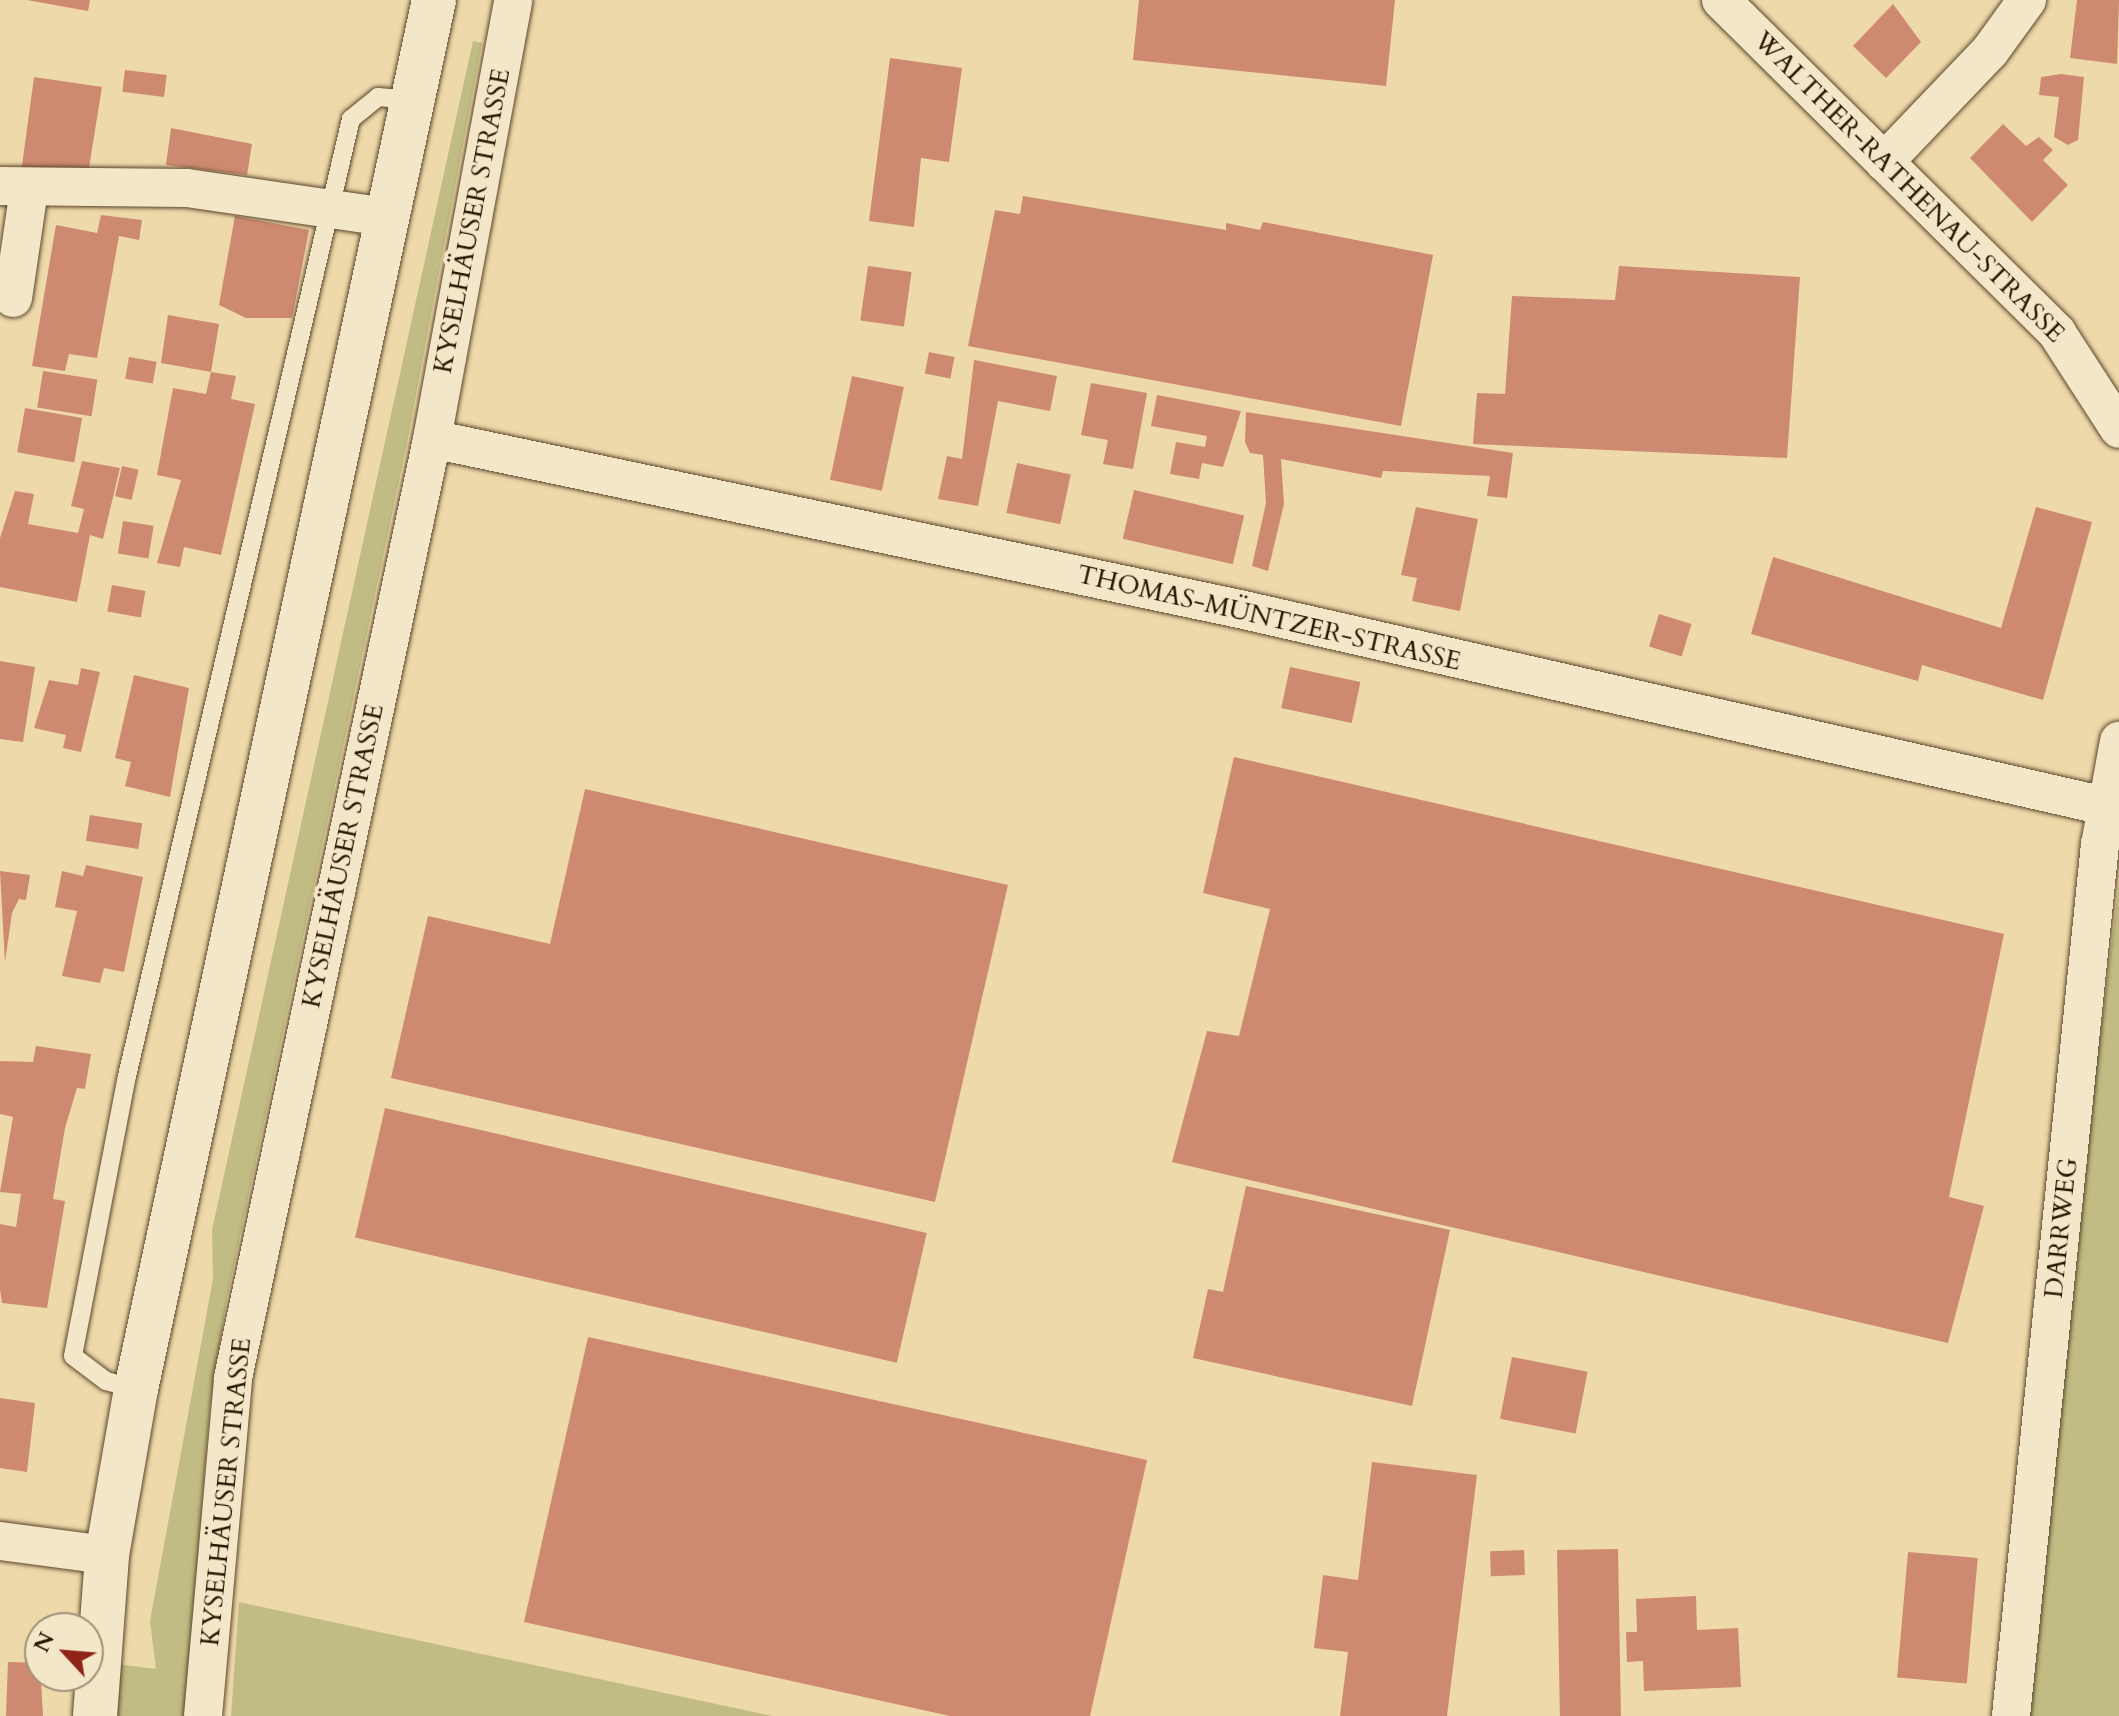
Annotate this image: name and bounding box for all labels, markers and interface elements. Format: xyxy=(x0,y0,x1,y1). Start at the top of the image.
street label: WALTHER-RATHENAU-STRASSE xyxy=(1747,25,2071,349)
street label: KYSELHÄUSER STRASSE xyxy=(427,66,517,376)
street label: THOMAS-MÜNTZER-STRASSE xyxy=(1074,559,1464,677)
street label: KYSELHÄUSER STRASSE xyxy=(296,701,390,1011)
street label: DARRWEG xyxy=(2038,1156,2084,1300)
street label: KYSELHÄUSER STRASSE xyxy=(194,1336,258,1648)
north arrow xyxy=(24,1612,104,1692)
text: N xyxy=(27,1627,62,1658)

